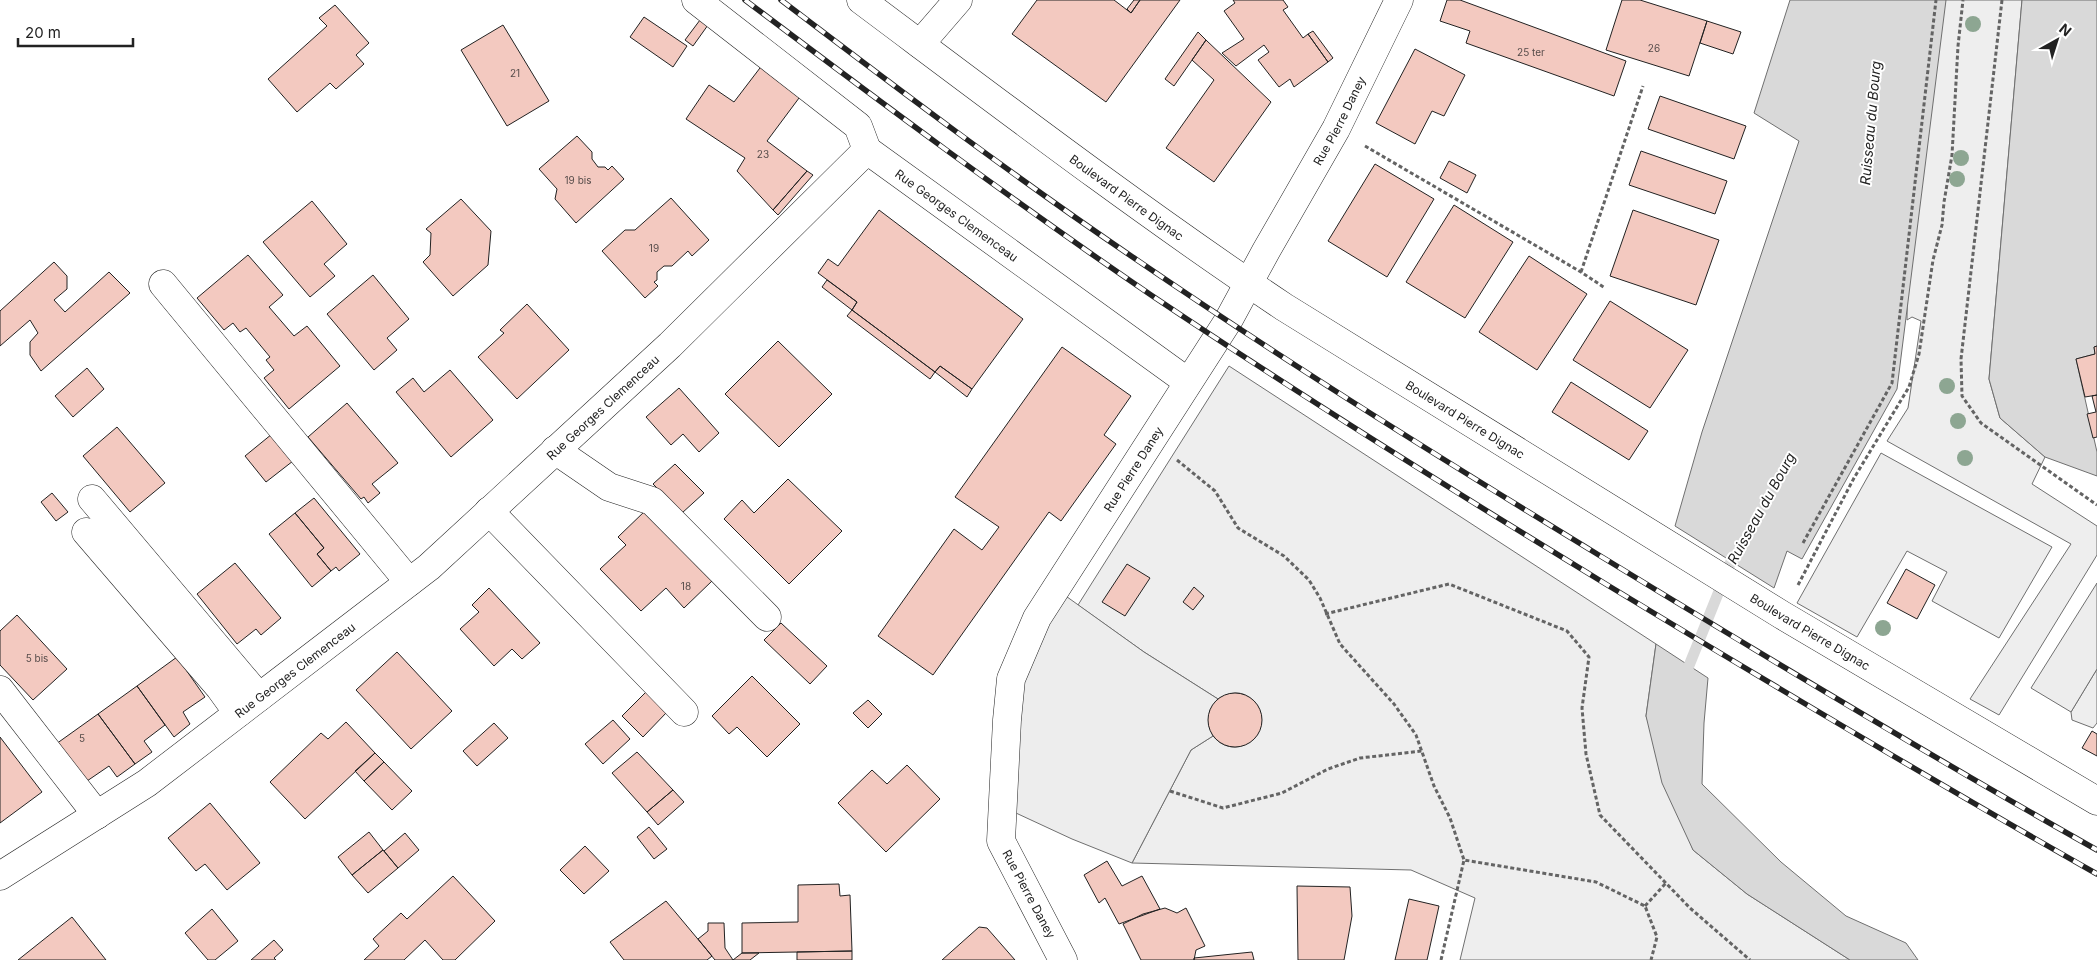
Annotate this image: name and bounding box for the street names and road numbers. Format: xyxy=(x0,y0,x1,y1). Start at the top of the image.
street label: Rue Pierre Daney xyxy=(1309,73,1368,168)
street label: Boulevard Pierre Dignac xyxy=(1067,151,1187,243)
street label: Rue Georges Clemenceau xyxy=(893,166,1021,264)
street label: Rue Georges Clemenceau xyxy=(543,352,662,463)
street label: Boulevard Pierre Dignac xyxy=(1403,377,1528,462)
street label: Rue Pierre Daney xyxy=(1100,423,1166,514)
street label: Boulevard Pierre Dignac xyxy=(1748,590,1873,673)
street label: Rue Georges Clemenceau xyxy=(231,619,358,721)
street label: Rue Pierre Daney xyxy=(999,847,1059,941)

